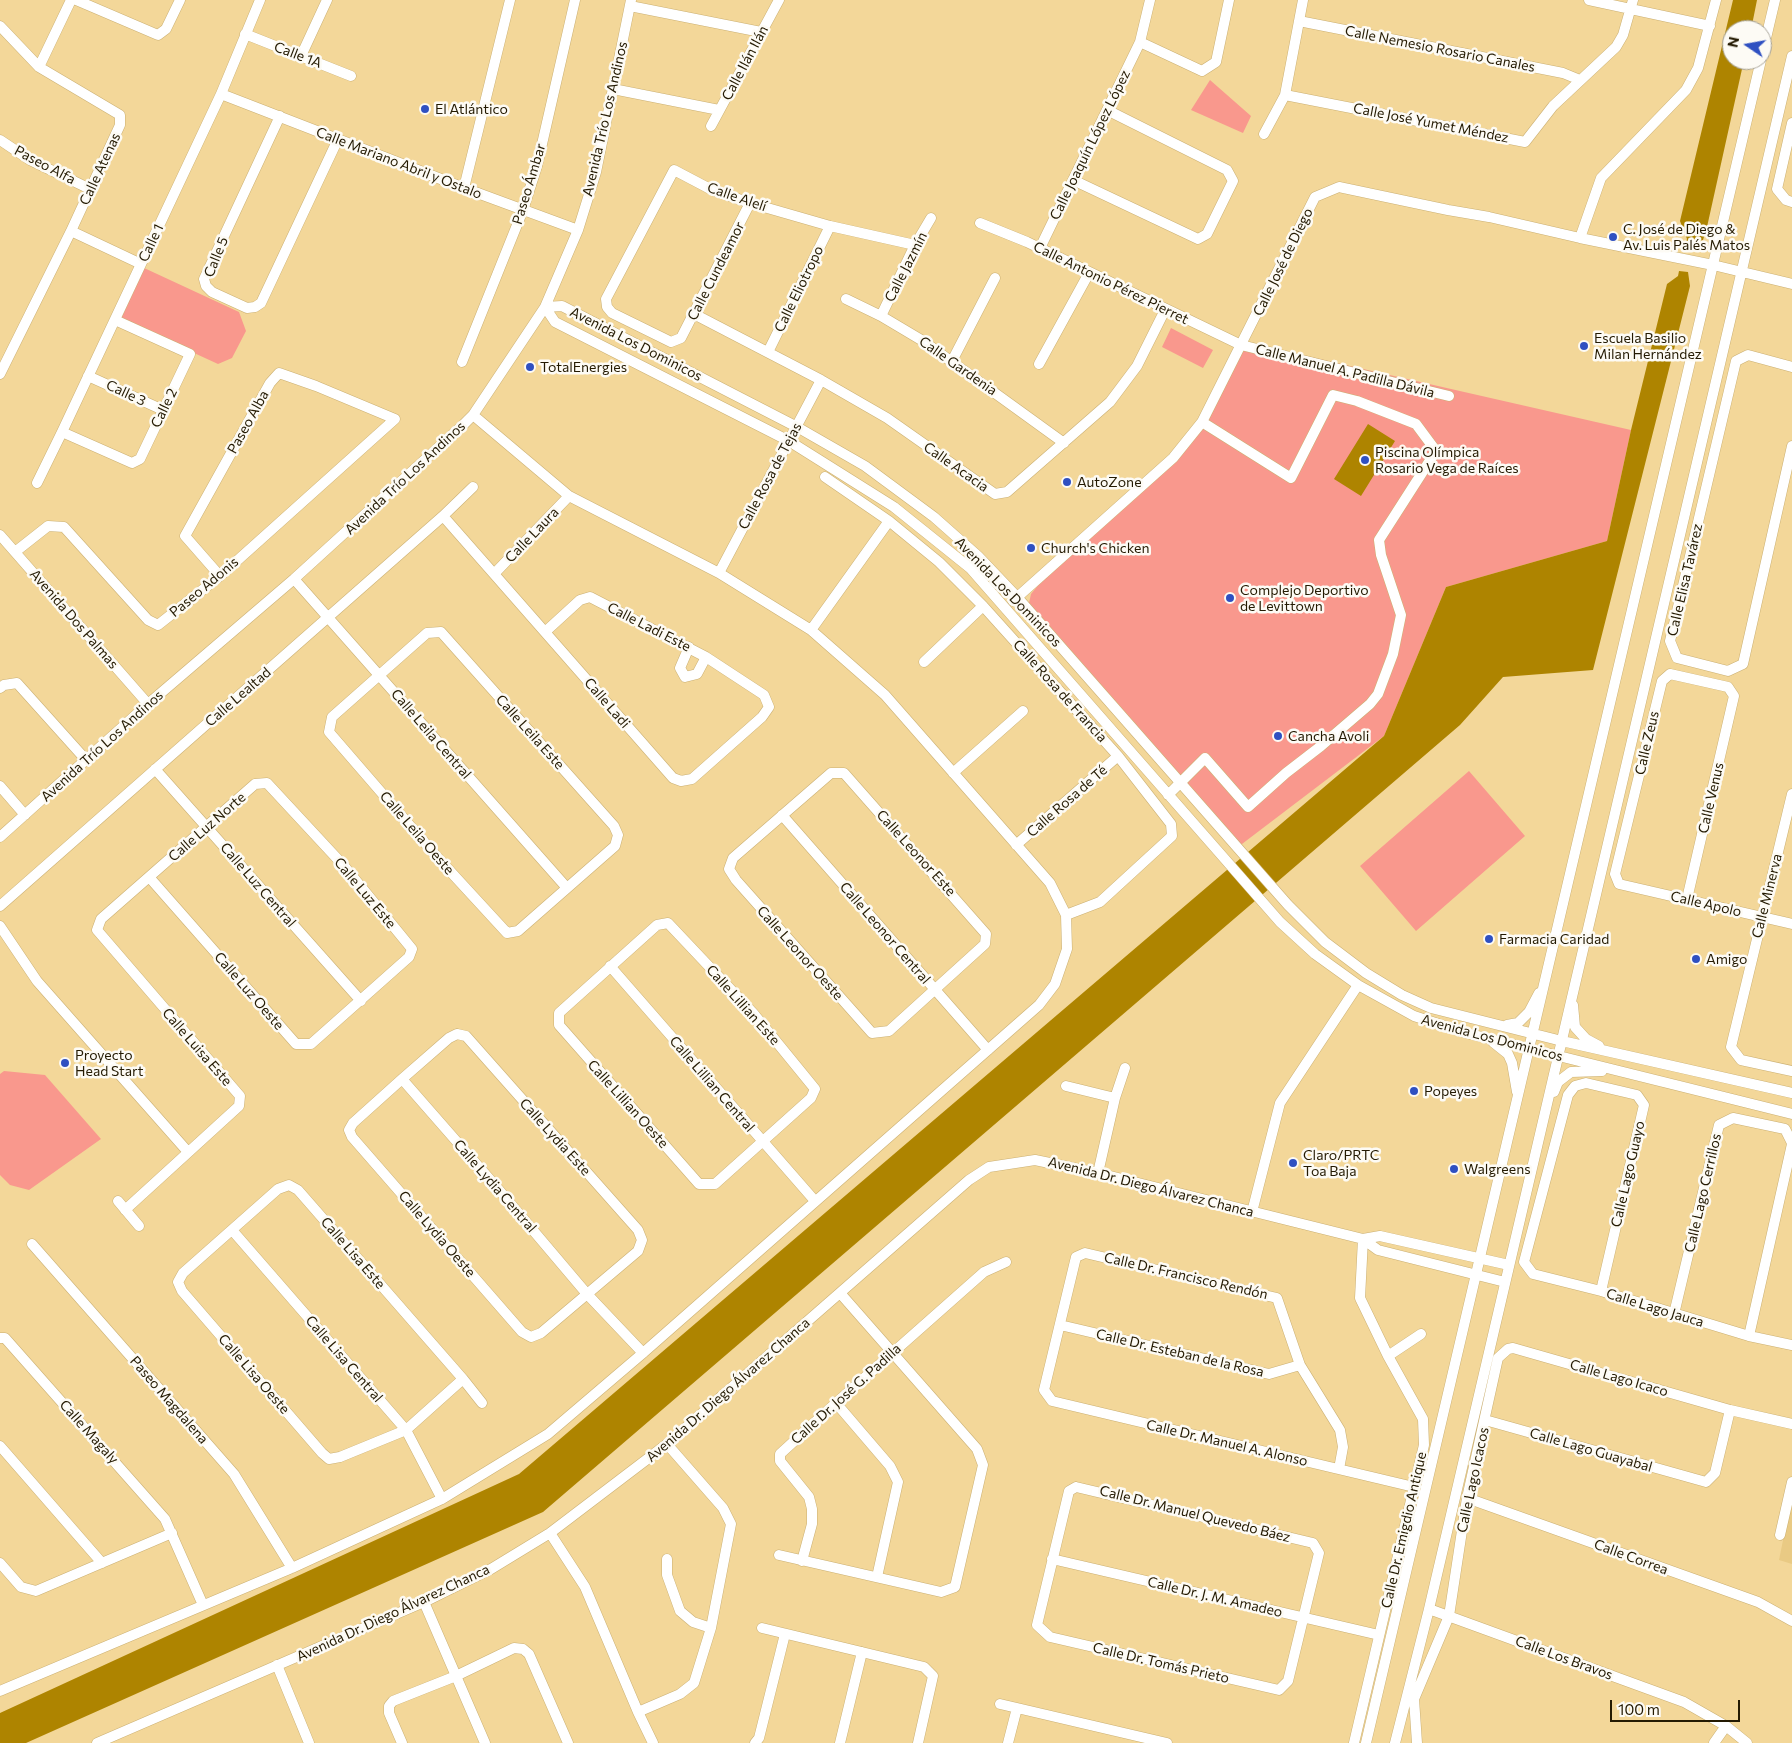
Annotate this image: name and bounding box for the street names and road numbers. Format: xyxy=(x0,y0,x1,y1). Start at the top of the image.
street label: Calle Nemesio Rosario Canales xyxy=(1344,22,1536,76)
street label: Calle Ilán Ilán xyxy=(718,23,772,103)
street label: Calle 1A xyxy=(272,38,324,72)
street label: Avenida Trío Los Andinos xyxy=(579,40,631,198)
street label: Calle Joaquín López López xyxy=(1046,67,1134,223)
street label: Calle José Yumet Méndez xyxy=(1352,100,1510,146)
street label: Calle Mariano Abril y Ostalo xyxy=(314,124,484,202)
street label: Calle Atenas xyxy=(76,130,124,208)
street label: Paseo Ámbar xyxy=(509,141,549,227)
street label: Paseo Alfa xyxy=(12,142,78,188)
street label: Calle Alelí xyxy=(705,179,769,215)
street label: Calle José de Diego xyxy=(1250,205,1316,319)
street label: Calle Cundeamor xyxy=(684,219,748,323)
street label: Calle 1 xyxy=(135,221,167,265)
street label: Calle Jazmín xyxy=(881,229,931,305)
street label: Calle 5 xyxy=(200,234,232,280)
street label: Calle Antonio Pérez Pierret xyxy=(1031,238,1191,328)
street label: Calle Eliotropo xyxy=(771,243,827,335)
street label: Avenida Los Dominicos xyxy=(567,303,705,385)
street label: Calle Gardenia xyxy=(916,333,1000,399)
street label: Calle Manuel A. Padilla Dávila xyxy=(1254,341,1436,401)
street label: Calle 3 xyxy=(103,376,149,410)
street label: Calle 2 xyxy=(147,386,181,430)
street label: Paseo Alba xyxy=(224,387,272,457)
street label: Avenida Trío Los Andinos xyxy=(341,418,469,538)
street label: Calle Rosa de Tejas xyxy=(735,420,805,532)
street label: Calle Acacia xyxy=(920,438,992,496)
street label: Calle Laura xyxy=(502,504,562,566)
street label: Calle Elisa Tavárez xyxy=(1664,522,1706,638)
street label: Avenida Los Dominicos xyxy=(951,534,1065,650)
street label: Paseo Adonis xyxy=(166,553,242,621)
street label: Avenida Dos Palmas xyxy=(26,566,122,672)
street label: Calle Ladi Este xyxy=(604,599,694,655)
street label: Calle Rosa de Francia xyxy=(1010,636,1110,746)
street label: Calle Lealtad xyxy=(202,664,274,730)
street label: Calle Ladi xyxy=(581,674,633,732)
street label: Calle Leila Central xyxy=(387,686,475,782)
street label: Avenida Trío Los Andinos xyxy=(37,687,167,805)
street label: Calle Leila Este xyxy=(492,691,568,773)
street label: Calle Zeus xyxy=(1631,709,1663,777)
street label: Calle Venus xyxy=(1695,761,1727,835)
street label: Calle Rosa de Té xyxy=(1023,762,1111,840)
street label: Calle Leila Oeste xyxy=(376,788,458,878)
street label: Calle Luz Norte xyxy=(165,789,249,865)
street label: Calle Leonor Este xyxy=(873,806,959,900)
street label: Calle Luz Central xyxy=(217,839,299,931)
street label: Calle Minerva xyxy=(1748,852,1786,940)
street label: Calle Luz Este xyxy=(331,854,399,932)
street label: Calle Leonor Central xyxy=(836,879,934,987)
street label: Calle Apolo xyxy=(1669,888,1743,920)
street label: Calle Leonor Oeste xyxy=(753,903,847,1003)
street label: Calle Luz Oeste xyxy=(211,949,287,1033)
street label: Calle Lillian Este xyxy=(703,961,783,1049)
street label: Calle Luisa Este xyxy=(159,1005,235,1089)
street label: Avenida Los Dominicos xyxy=(1419,1011,1565,1065)
street label: Calle Lillian Central xyxy=(666,1033,758,1135)
street label: Calle Lillian Oeste xyxy=(584,1057,672,1151)
street label: Calle Lydia Este xyxy=(516,1095,594,1179)
street label: Calle Lago Guayo xyxy=(1608,1119,1648,1229)
street label: Calle Lago Cerrillos xyxy=(1681,1132,1725,1254)
street label: Calle Lydia Central xyxy=(450,1136,540,1236)
street label: Avenida Dr. Diego Álvarez Chanca xyxy=(1046,1153,1256,1221)
street label: Calle Lydia Oeste xyxy=(395,1187,479,1281)
street label: Calle Lisa Este xyxy=(317,1214,389,1292)
street label: Calle Dr. Francisco Rendón xyxy=(1102,1249,1270,1303)
street label: Calle Lago Jauca xyxy=(1604,1285,1706,1331)
street label: Calle Lisa Central xyxy=(302,1312,386,1406)
street label: Avenida Dr. Diego Álvarez Chanca xyxy=(643,1314,813,1466)
street label: Calle Dr. Esteban de la Rosa xyxy=(1094,1325,1266,1381)
street label: Calle Lisa Oeste xyxy=(215,1331,293,1417)
street label: Calle Dr. José G. Padilla xyxy=(787,1340,905,1448)
street label: Paseo Magdalena xyxy=(126,1353,212,1447)
street label: Calle Lago Icaco xyxy=(1568,1356,1670,1400)
street label: Calle Magaly xyxy=(56,1397,122,1467)
street label: Calle Dr. Manuel A. Alonso xyxy=(1145,1416,1309,1470)
street label: Calle Lago Guayabal xyxy=(1528,1424,1654,1476)
street label: Calle Lago Icacos xyxy=(1454,1426,1492,1534)
street label: Calle Dr. Emigdio Antique xyxy=(1378,1450,1430,1610)
street label: Calle Dr. Manuel Quevedo Báez xyxy=(1098,1482,1292,1546)
street label: Calle Correa xyxy=(1592,1536,1670,1578)
street label: Avenida Dr. Diego Álvarez Chanca xyxy=(294,1561,492,1665)
street label: Calle Dr. J. M. Amadeo xyxy=(1146,1573,1284,1621)
street label: Calle Los Bravos xyxy=(1513,1633,1615,1683)
street label: Calle Dr. Tomás Prieto xyxy=(1091,1639,1231,1687)

